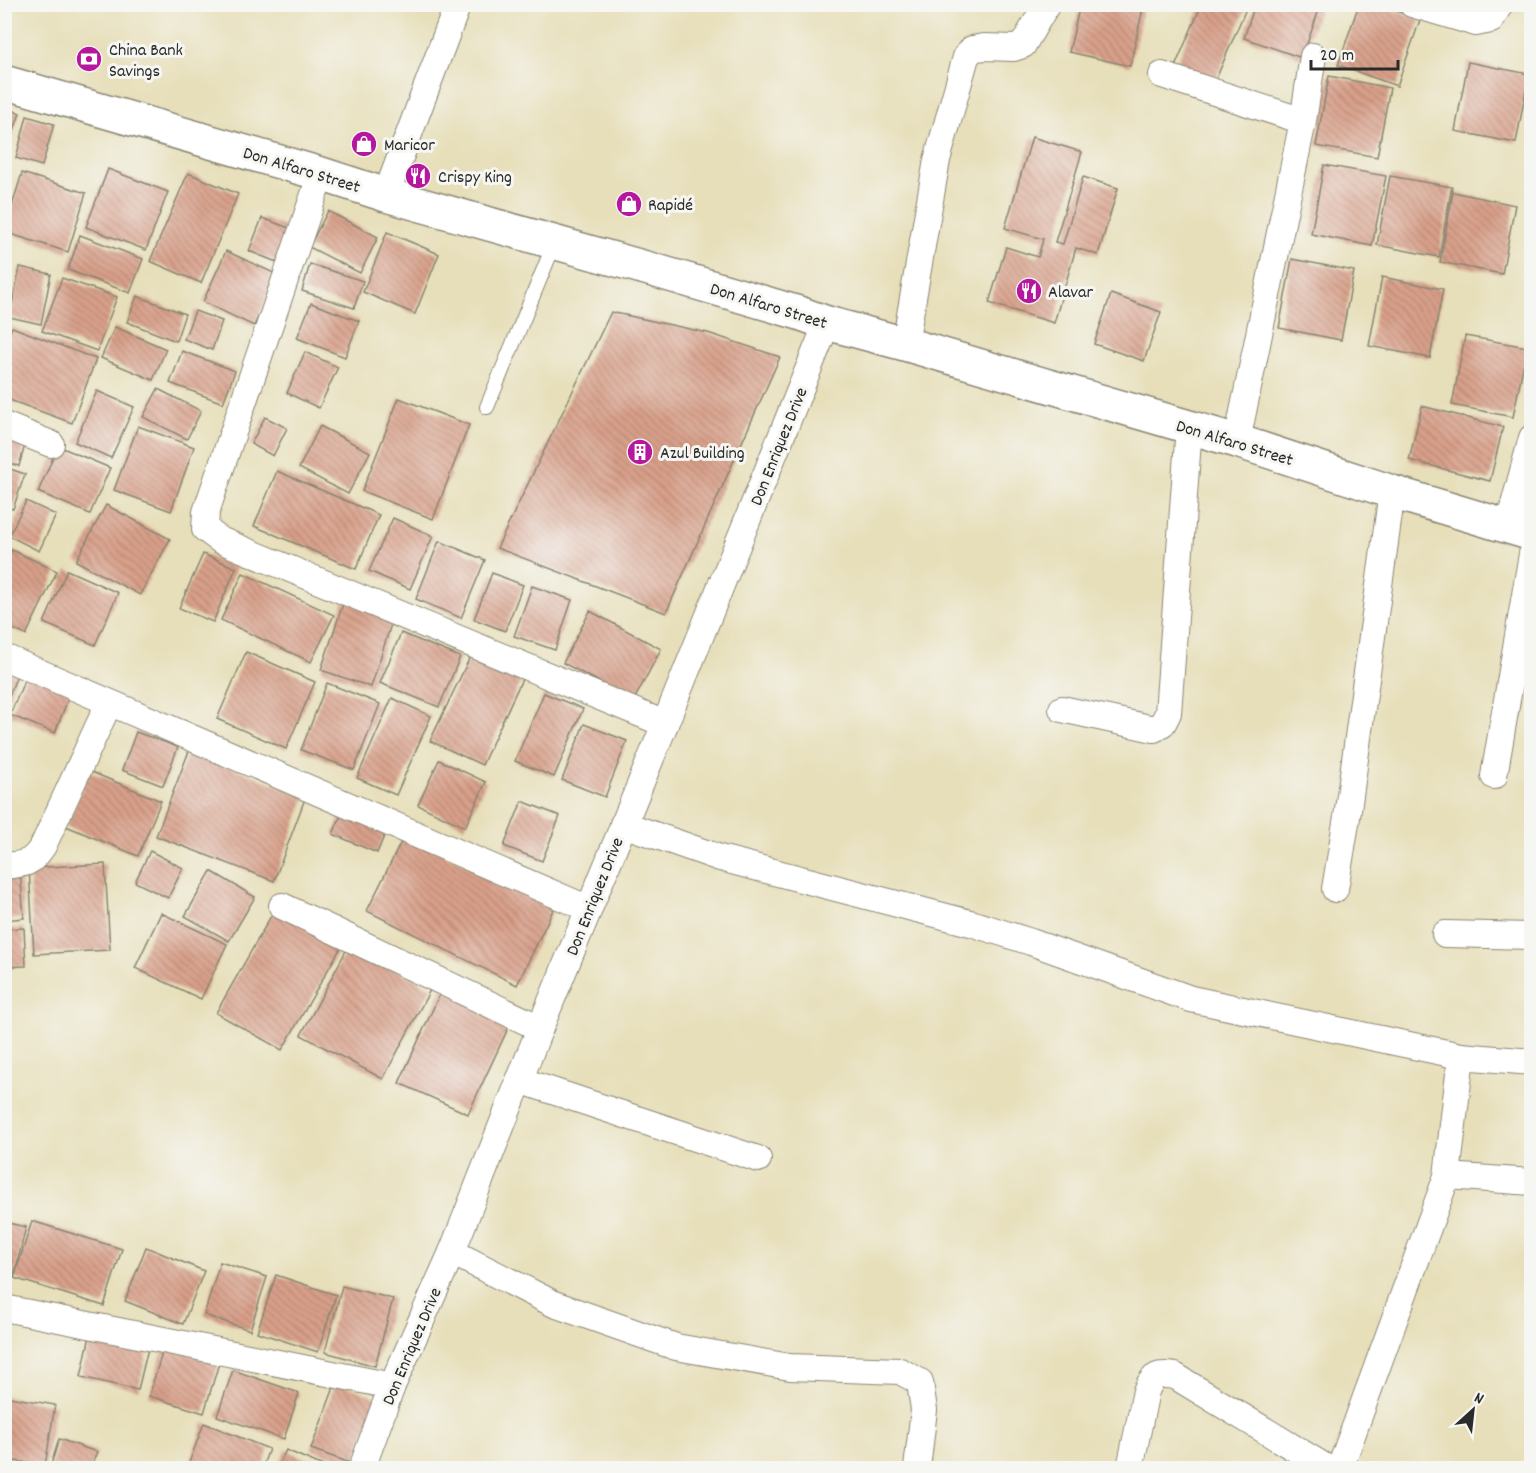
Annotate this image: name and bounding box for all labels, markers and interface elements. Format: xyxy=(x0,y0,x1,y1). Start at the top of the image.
scale bar xyxy=(1311,33,1398,71)
place label: China Bank Savings xyxy=(109,39,183,85)
bank icon: China Bank Savings xyxy=(74,44,104,74)
text: 20 m xyxy=(1320,44,1354,69)
shop icon: Maricor xyxy=(349,129,379,159)
place label: Maricor xyxy=(384,134,435,159)
street label: Don Alfaro Street xyxy=(240,142,363,201)
restaurant icon: Crispy King xyxy=(403,161,433,191)
place label: Crispy King xyxy=(438,166,512,191)
shop icon: Rapidé xyxy=(614,189,644,219)
place label: Rapidé xyxy=(648,194,693,219)
restaurant icon: Alavar xyxy=(1014,276,1044,306)
street label: Don Alfaro Street xyxy=(707,278,830,337)
place label: Alavar xyxy=(1048,281,1094,306)
street label: Don Enriquez Drive xyxy=(745,384,815,510)
street label: Don Alfaro Street xyxy=(1173,415,1296,474)
building icon: Azul Building xyxy=(625,437,655,467)
place label: Azul Building xyxy=(660,442,745,467)
street label: Don Enriquez Drive xyxy=(561,834,631,960)
street label: Don Enriquez Drive xyxy=(377,1284,449,1410)
north arrow xyxy=(1443,1380,1503,1440)
text: N xyxy=(1470,1387,1488,1411)

